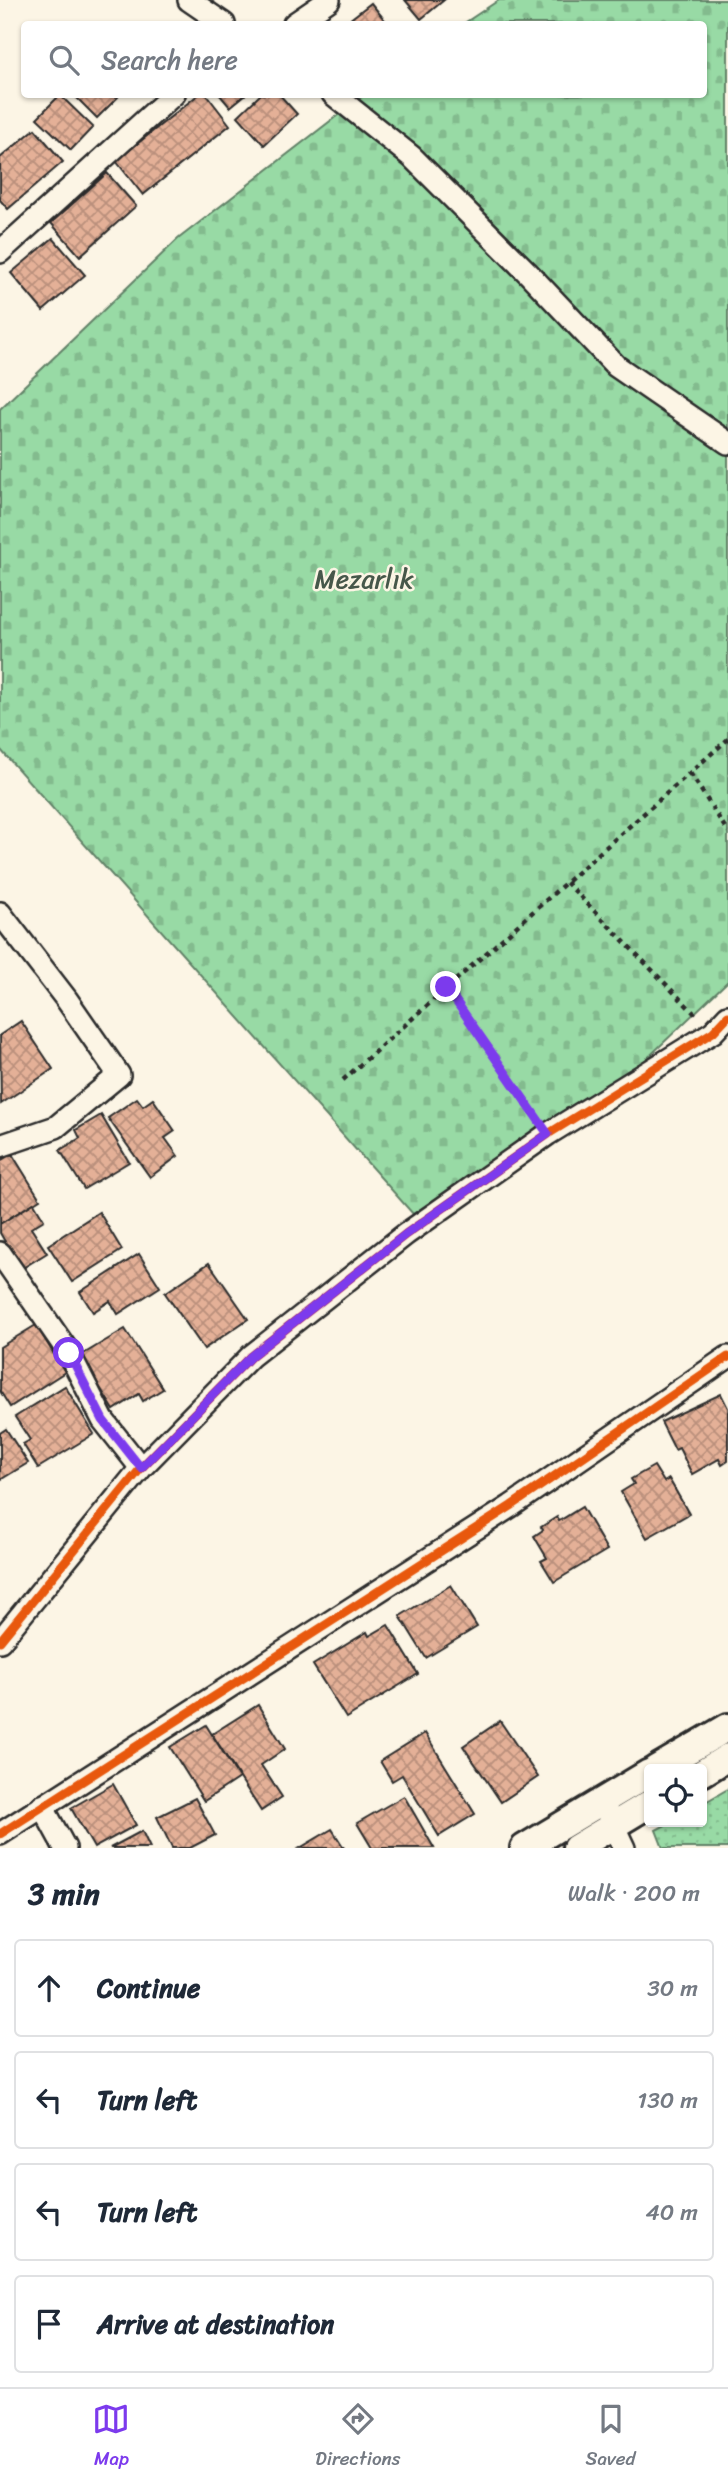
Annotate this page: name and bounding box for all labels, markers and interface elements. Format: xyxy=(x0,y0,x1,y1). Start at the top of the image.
search box xyxy=(21,21,707,98)
text: Search here xyxy=(101,37,238,83)
icon: search xyxy=(45,41,83,79)
park label: Mezarlık xyxy=(314,556,414,602)
route end xyxy=(430,971,461,1002)
route start xyxy=(53,1337,84,1368)
map controls xyxy=(644,1764,707,1827)
button: locate xyxy=(644,1764,707,1827)
text: 3 min xyxy=(28,1867,100,1921)
text: Walk · 200 m xyxy=(568,1873,700,1914)
text: Continue xyxy=(97,1965,200,2011)
text: 30 m xyxy=(647,1968,698,2009)
icon: ahead xyxy=(30,1969,68,2007)
text: Turn left xyxy=(97,2077,197,2123)
text: 130 m xyxy=(637,2080,698,2121)
icon: left xyxy=(30,2081,68,2119)
text: Turn left xyxy=(97,2189,197,2235)
text: 40 m xyxy=(645,2192,698,2233)
icon: left xyxy=(30,2193,68,2231)
text: Arrive at destination xyxy=(97,2301,334,2347)
icon: arrive xyxy=(30,2305,68,2343)
tab: Map xyxy=(92,2400,130,2475)
tab: Directions xyxy=(315,2400,401,2475)
tab: Saved xyxy=(585,2400,636,2475)

